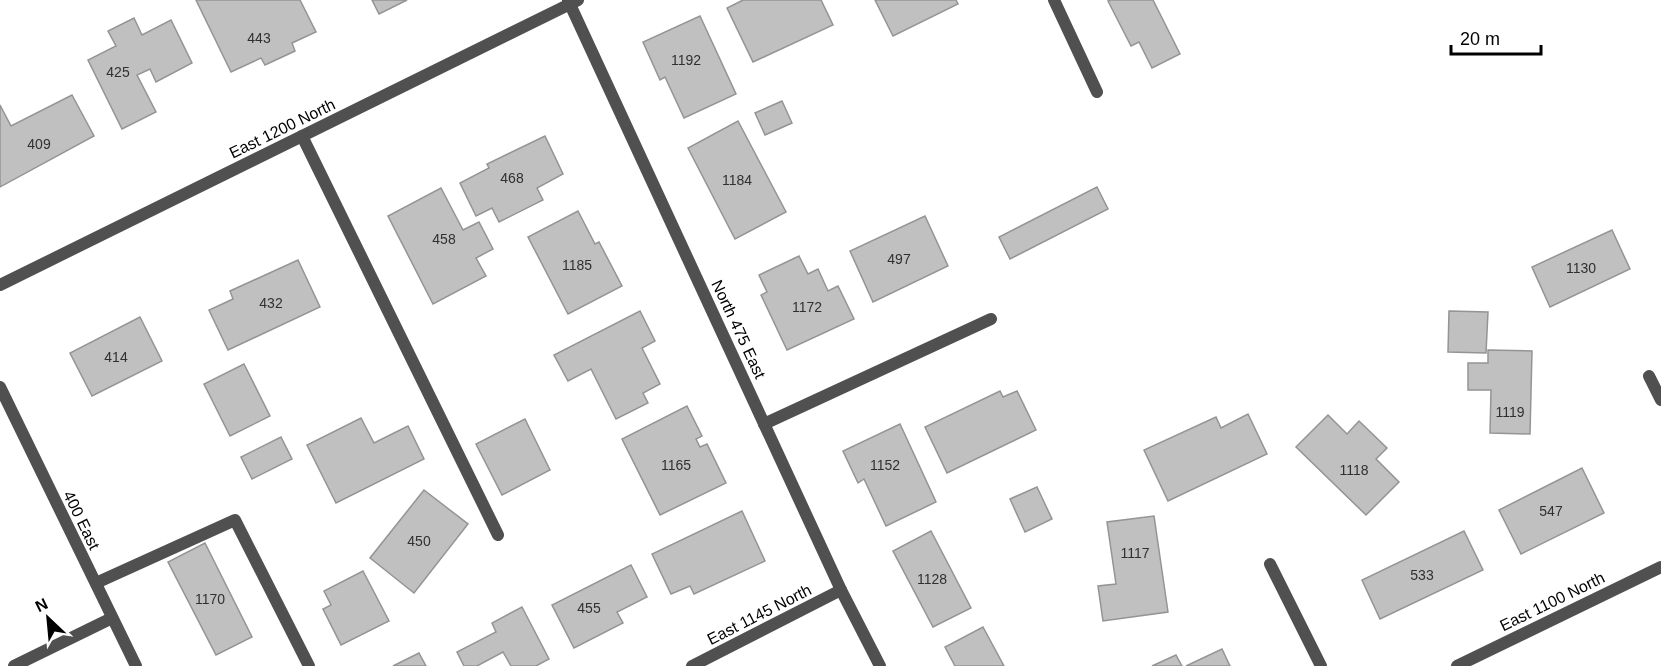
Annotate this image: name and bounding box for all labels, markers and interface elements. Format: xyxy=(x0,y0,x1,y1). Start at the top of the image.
scale bar xyxy=(1451,18,1541,56)
text: 20 m xyxy=(1460,29,1500,49)
house number: 443 xyxy=(247,30,271,46)
house number: 1192 xyxy=(671,52,701,68)
house number: 425 xyxy=(106,64,130,80)
street label: East 1200 North xyxy=(227,95,338,161)
house number: 409 xyxy=(27,136,51,152)
house number: 468 xyxy=(500,170,524,186)
house number: 1184 xyxy=(722,172,752,188)
house number: 458 xyxy=(432,231,456,247)
house number: 497 xyxy=(887,251,911,267)
house number: 1185 xyxy=(562,257,592,273)
house number: 1130 xyxy=(1566,260,1596,276)
street label: North 475 East xyxy=(708,277,769,382)
house number: 432 xyxy=(259,295,283,311)
house number: 1172 xyxy=(792,299,822,315)
house number: 414 xyxy=(104,349,128,365)
house number: 1119 xyxy=(1495,404,1525,420)
house number: 1165 xyxy=(661,457,691,473)
house number: 1152 xyxy=(870,457,900,473)
house number: 1118 xyxy=(1339,462,1369,478)
street label: 400 East xyxy=(60,488,103,553)
house number: 547 xyxy=(1539,503,1563,519)
house number: 450 xyxy=(407,533,431,549)
house number: 1117 xyxy=(1120,545,1150,561)
house number: 533 xyxy=(1410,567,1434,583)
street label: East 1100 North xyxy=(1497,569,1607,634)
house number: 1128 xyxy=(917,571,947,587)
street label: East 1145 North xyxy=(704,581,814,648)
north arrow xyxy=(18,588,78,648)
house number: 1170 xyxy=(195,591,225,607)
text: N xyxy=(33,595,51,615)
house number: 455 xyxy=(577,600,601,616)

